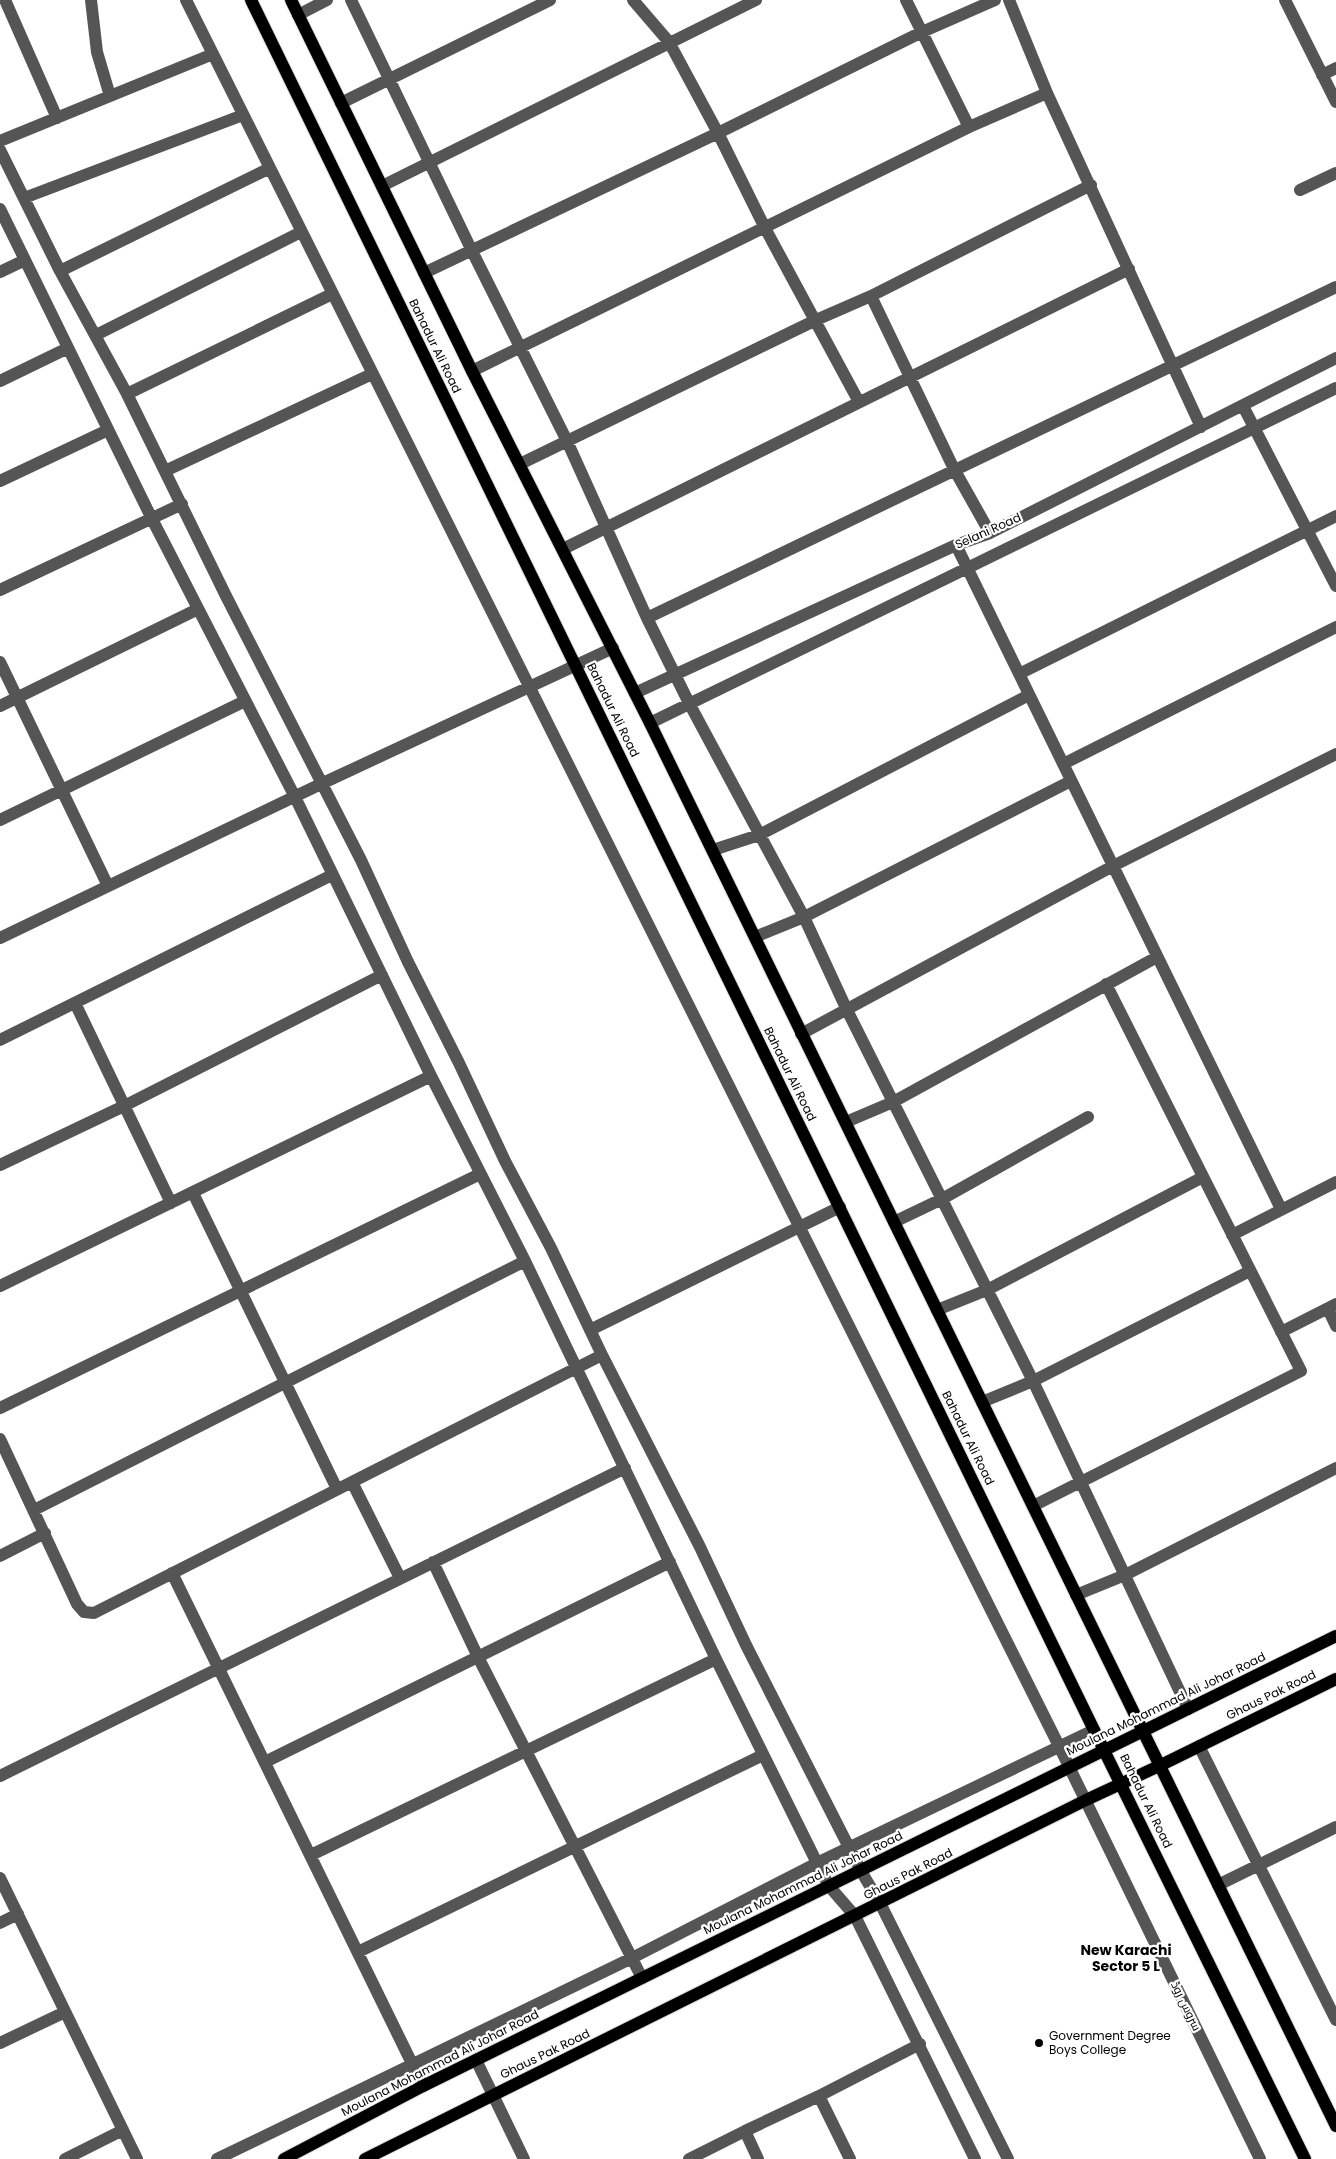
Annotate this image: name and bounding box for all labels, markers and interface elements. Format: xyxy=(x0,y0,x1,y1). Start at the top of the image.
street label: Bahadur Ali Road xyxy=(405,296,466,396)
street label: Selani Road xyxy=(952,508,1023,553)
street label: Bahadur Ali Road xyxy=(583,660,644,760)
street label: Bahadur Ali Road xyxy=(760,1024,821,1124)
street label: Bahadur Ali Road xyxy=(938,1388,999,1488)
street label: Moulana Mohammad Ali Johar Road xyxy=(1063,1648,1268,1759)
street label: Ghaus Pak Road xyxy=(1223,1665,1319,1724)
street label: Bahadur Ali Road xyxy=(1116,1751,1177,1851)
street label: Moulana Mohammad Ali Johar Road xyxy=(700,1827,905,1938)
street label: Ghaus Pak Road xyxy=(860,1844,955,1903)
district label: New Karachi Sector 5 L xyxy=(1080,1940,1172,1976)
street label: سروس روڈ xyxy=(1167,1978,1206,2033)
street label: Moulana Mohammad Ali Johar Road xyxy=(338,2005,541,2120)
street label: Ghaus Pak Road xyxy=(497,2024,593,2083)
place label: Government Degree Boys College xyxy=(1049,2027,1171,2058)
marker: Government Degree Boys College xyxy=(1033,2037,1045,2049)

